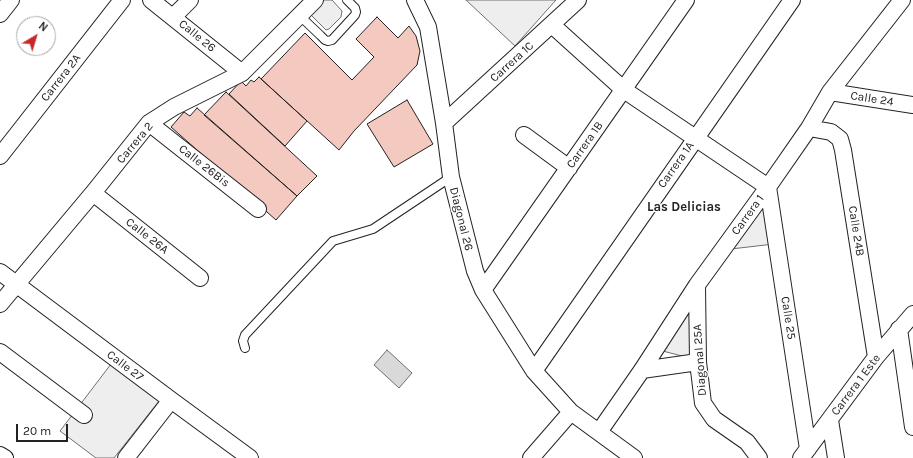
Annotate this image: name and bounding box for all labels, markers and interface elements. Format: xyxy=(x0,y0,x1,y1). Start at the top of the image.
north arrow xyxy=(16,16,56,56)
street label: Calle 26 xyxy=(176,17,218,55)
text: N xyxy=(36,19,50,34)
street label: Carrera 1C xyxy=(487,39,537,85)
street label: Carrera 2A xyxy=(38,51,84,105)
street label: Calle 24 xyxy=(849,88,895,110)
street label: Carrera 2 xyxy=(114,119,156,167)
street label: Carrera 1B xyxy=(564,119,606,171)
street label: Carrera 1A xyxy=(655,139,697,191)
street label: Calle 26Bis xyxy=(176,142,232,190)
street label: Diagonal 26 xyxy=(446,186,476,252)
street label: Carrera 1 xyxy=(728,192,768,238)
district label: Las Delicias xyxy=(647,199,721,215)
street label: Calle 24B xyxy=(845,205,867,257)
street label: Calle 26A xyxy=(123,215,171,257)
street label: Calle 25 xyxy=(777,295,799,341)
street label: Diagonal 25A xyxy=(690,324,710,396)
street label: Calle 27 xyxy=(104,348,146,384)
street label: Carrera 1 Este xyxy=(828,351,884,419)
scale bar xyxy=(18,416,70,442)
text: 20 m xyxy=(23,424,51,438)

